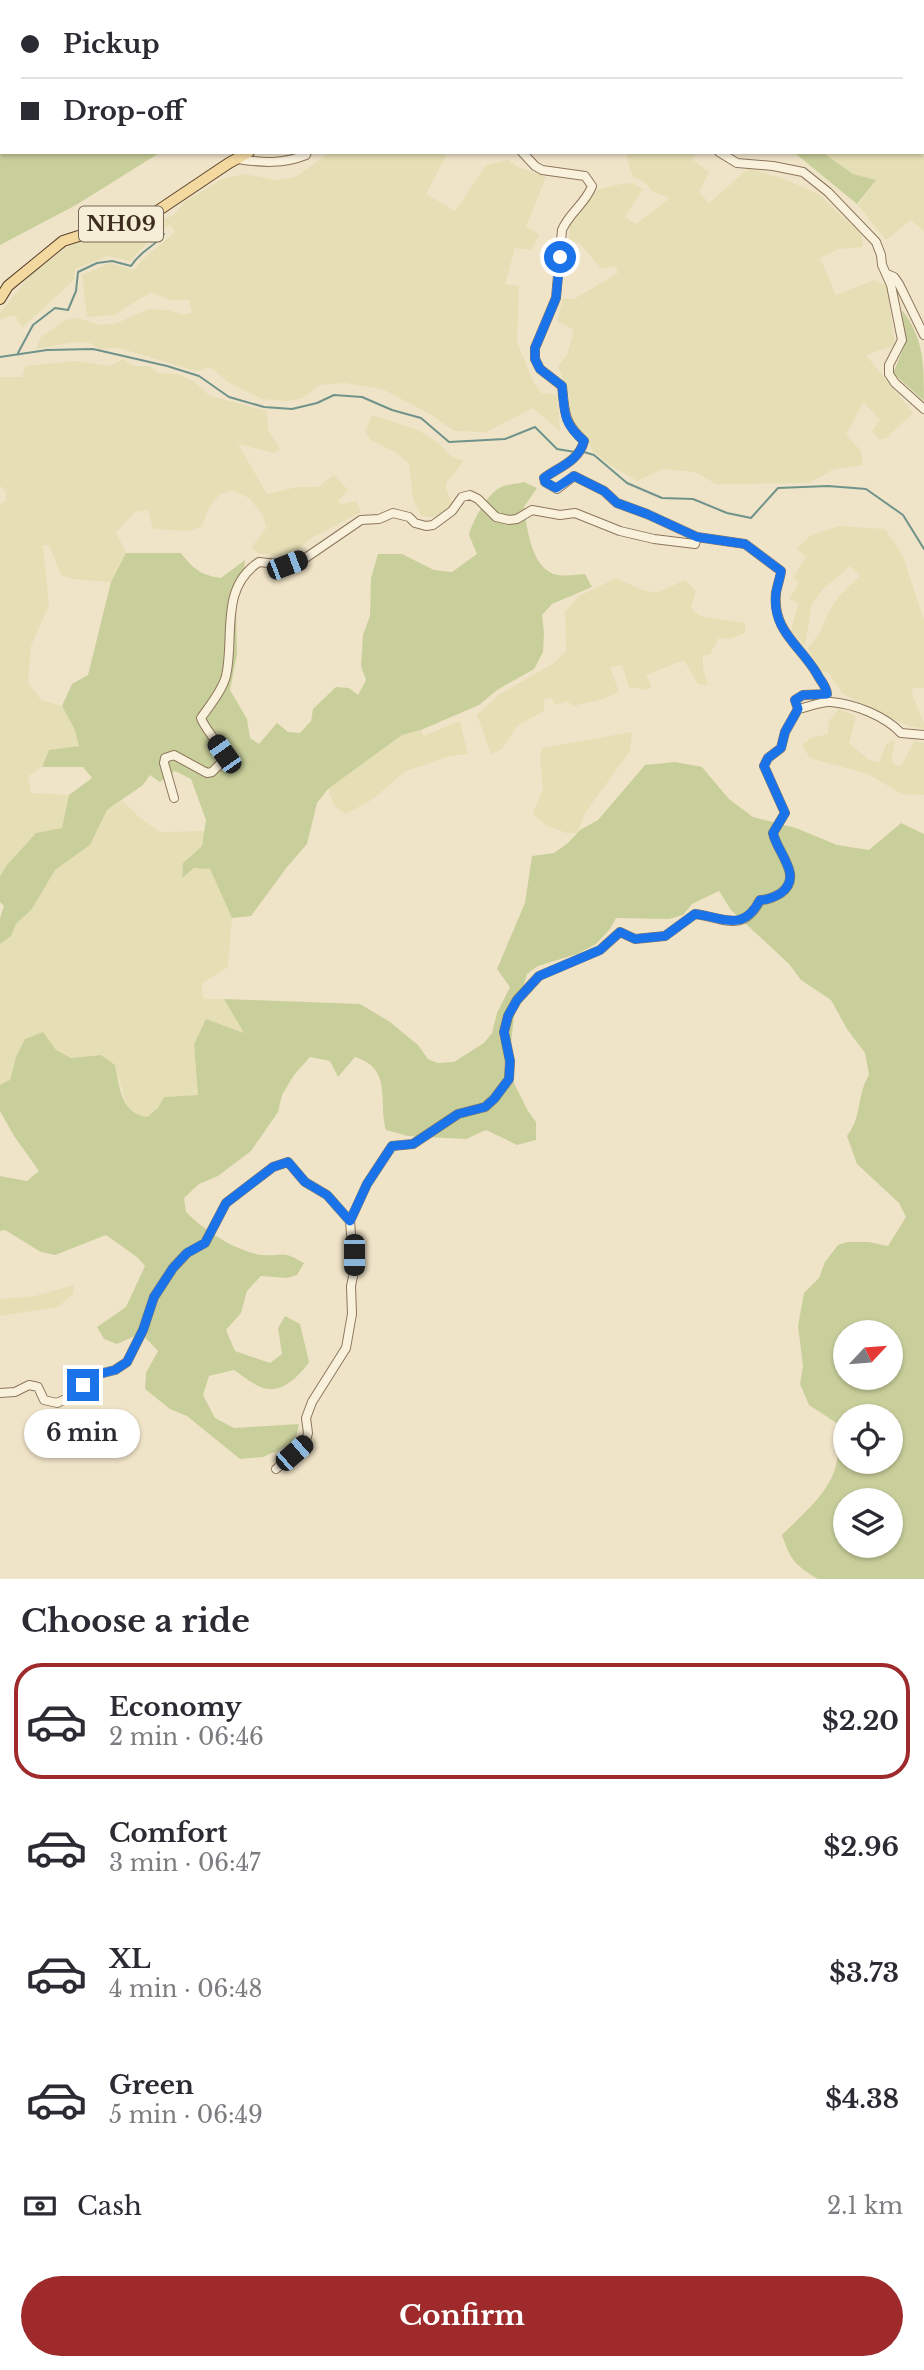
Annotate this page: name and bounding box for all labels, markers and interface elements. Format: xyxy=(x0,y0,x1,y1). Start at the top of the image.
text: Pickup xyxy=(63,28,160,60)
text: Drop-off xyxy=(63,95,184,127)
road number: NH09 xyxy=(79,206,163,242)
route start xyxy=(544,241,576,273)
car xyxy=(264,548,311,582)
car xyxy=(204,731,245,777)
car xyxy=(344,1234,365,1276)
north arrow xyxy=(833,1320,903,1390)
map controls xyxy=(833,1320,903,1558)
route end xyxy=(67,1369,99,1401)
button: locate xyxy=(833,1404,903,1474)
callout: 6 min xyxy=(25,1410,141,1458)
text: 6 min xyxy=(46,1419,118,1447)
car xyxy=(272,1431,317,1475)
button: layers xyxy=(833,1488,903,1558)
text: Choose a ride xyxy=(21,1601,250,1641)
icon: car xyxy=(25,1690,88,1753)
text: Economy xyxy=(109,1691,242,1723)
text: $2.20 xyxy=(822,1705,899,1737)
text: 2 min · 06:46 xyxy=(109,1723,264,1751)
icon: car xyxy=(25,1816,88,1879)
text: Comfort xyxy=(109,1817,227,1849)
text: $2.96 xyxy=(824,1831,899,1863)
text: 3 min · 06:47 xyxy=(109,1849,261,1877)
icon: car xyxy=(25,1942,88,2005)
text: XL xyxy=(109,1943,151,1975)
text: $3.73 xyxy=(829,1957,899,1989)
text: 4 min · 06:48 xyxy=(109,1975,262,2003)
icon: car xyxy=(25,2068,88,2131)
text: Green xyxy=(109,2069,194,2101)
text: $4.38 xyxy=(825,2083,899,2115)
text: 5 min · 06:49 xyxy=(109,2101,263,2129)
icon: cash xyxy=(21,2187,59,2225)
text: Cash xyxy=(77,2190,142,2222)
text: 2.1 km xyxy=(827,2192,903,2220)
button: Confirm xyxy=(21,2276,903,2356)

